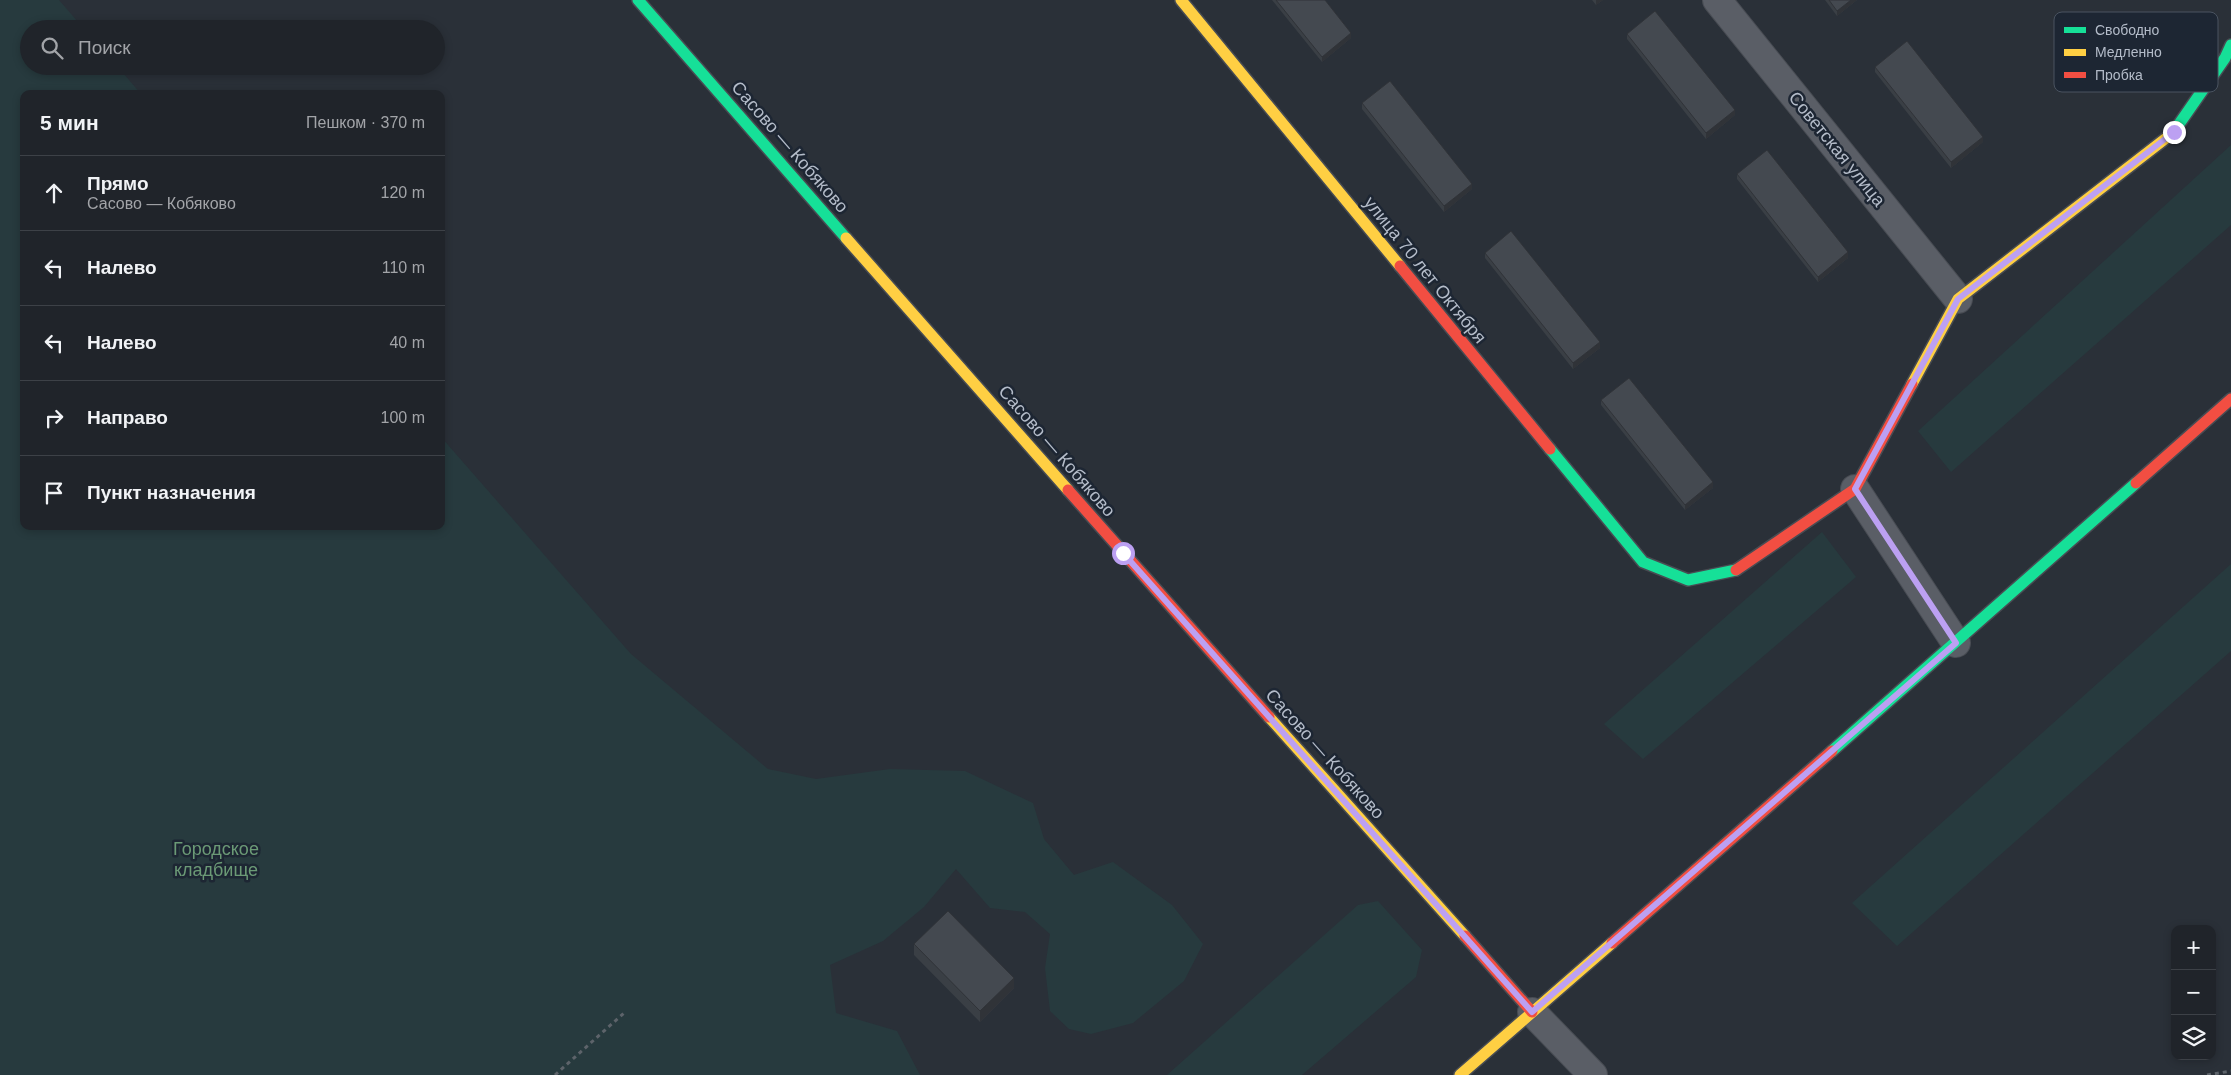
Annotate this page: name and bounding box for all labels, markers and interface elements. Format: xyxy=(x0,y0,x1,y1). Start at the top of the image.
legend xyxy=(2054,12,2218,92)
search box xyxy=(20,20,445,75)
text: Свободно xyxy=(2095,22,2160,38)
icon: search xyxy=(38,34,66,62)
text: Поиск xyxy=(78,37,131,58)
text: Медленно xyxy=(2095,44,2162,60)
text: Пробка xyxy=(2095,67,2143,83)
street label: Сасово — Кобяково xyxy=(728,77,852,217)
street label: Советская улица xyxy=(1785,88,1890,211)
text: 5 мин xyxy=(40,111,99,134)
text: Пешком · 370 m xyxy=(306,114,425,131)
route end xyxy=(2163,121,2186,144)
text: Прямо xyxy=(87,173,149,194)
icon: ahead xyxy=(40,179,68,207)
text: 120 m xyxy=(381,184,425,201)
street label: улица 70 лет Октября xyxy=(1360,193,1490,347)
text: Сасово — Кобяково xyxy=(87,195,236,212)
icon: left xyxy=(40,254,68,282)
text: Налево xyxy=(87,257,157,278)
text: 110 m xyxy=(382,259,425,276)
icon: left xyxy=(40,329,68,357)
text: Налево xyxy=(87,332,157,353)
text: 40 m xyxy=(389,334,425,351)
street label: Сасово — Кобяково xyxy=(995,381,1119,521)
icon: right xyxy=(40,404,68,432)
text: Направо xyxy=(87,407,168,428)
text: 100 m xyxy=(381,409,425,426)
icon: arrive xyxy=(40,479,68,507)
text: Пункт назначения xyxy=(87,482,256,503)
route start xyxy=(1112,542,1135,565)
street label: Сасово — Кобяково xyxy=(1262,685,1388,823)
park label: Городское кладбище xyxy=(173,839,259,880)
map controls xyxy=(2171,925,2216,1060)
button: + xyxy=(2171,925,2216,970)
button: − xyxy=(2171,970,2216,1015)
button: layers xyxy=(2171,1015,2216,1060)

